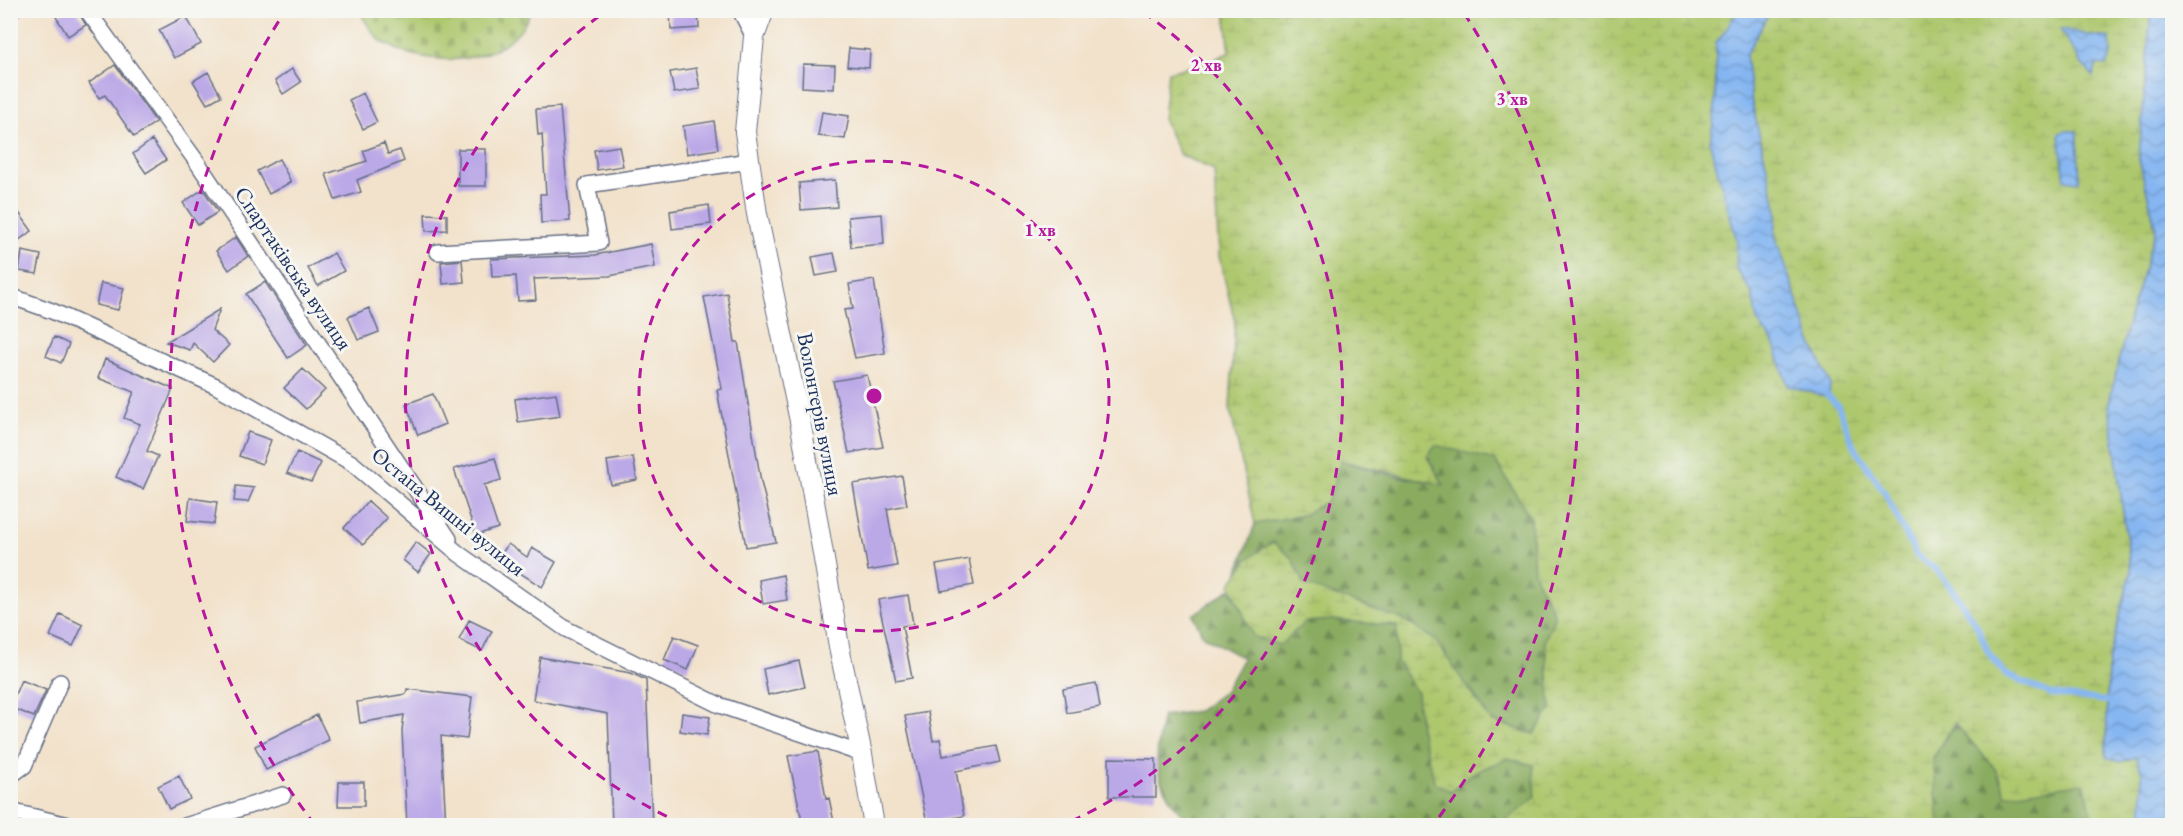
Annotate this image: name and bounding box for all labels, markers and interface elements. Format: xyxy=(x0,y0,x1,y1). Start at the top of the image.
text: 2 хв xyxy=(1190,53,1222,76)
text: 3 хв xyxy=(1496,87,1528,110)
street label: Спартаківська вулиця xyxy=(228,181,359,356)
text: 1 хв xyxy=(1024,218,1056,241)
street label: Волонтерів вулиця xyxy=(790,330,851,498)
centre of rings xyxy=(864,386,884,406)
street label: Остапа Вишні вулиця xyxy=(366,440,532,583)

